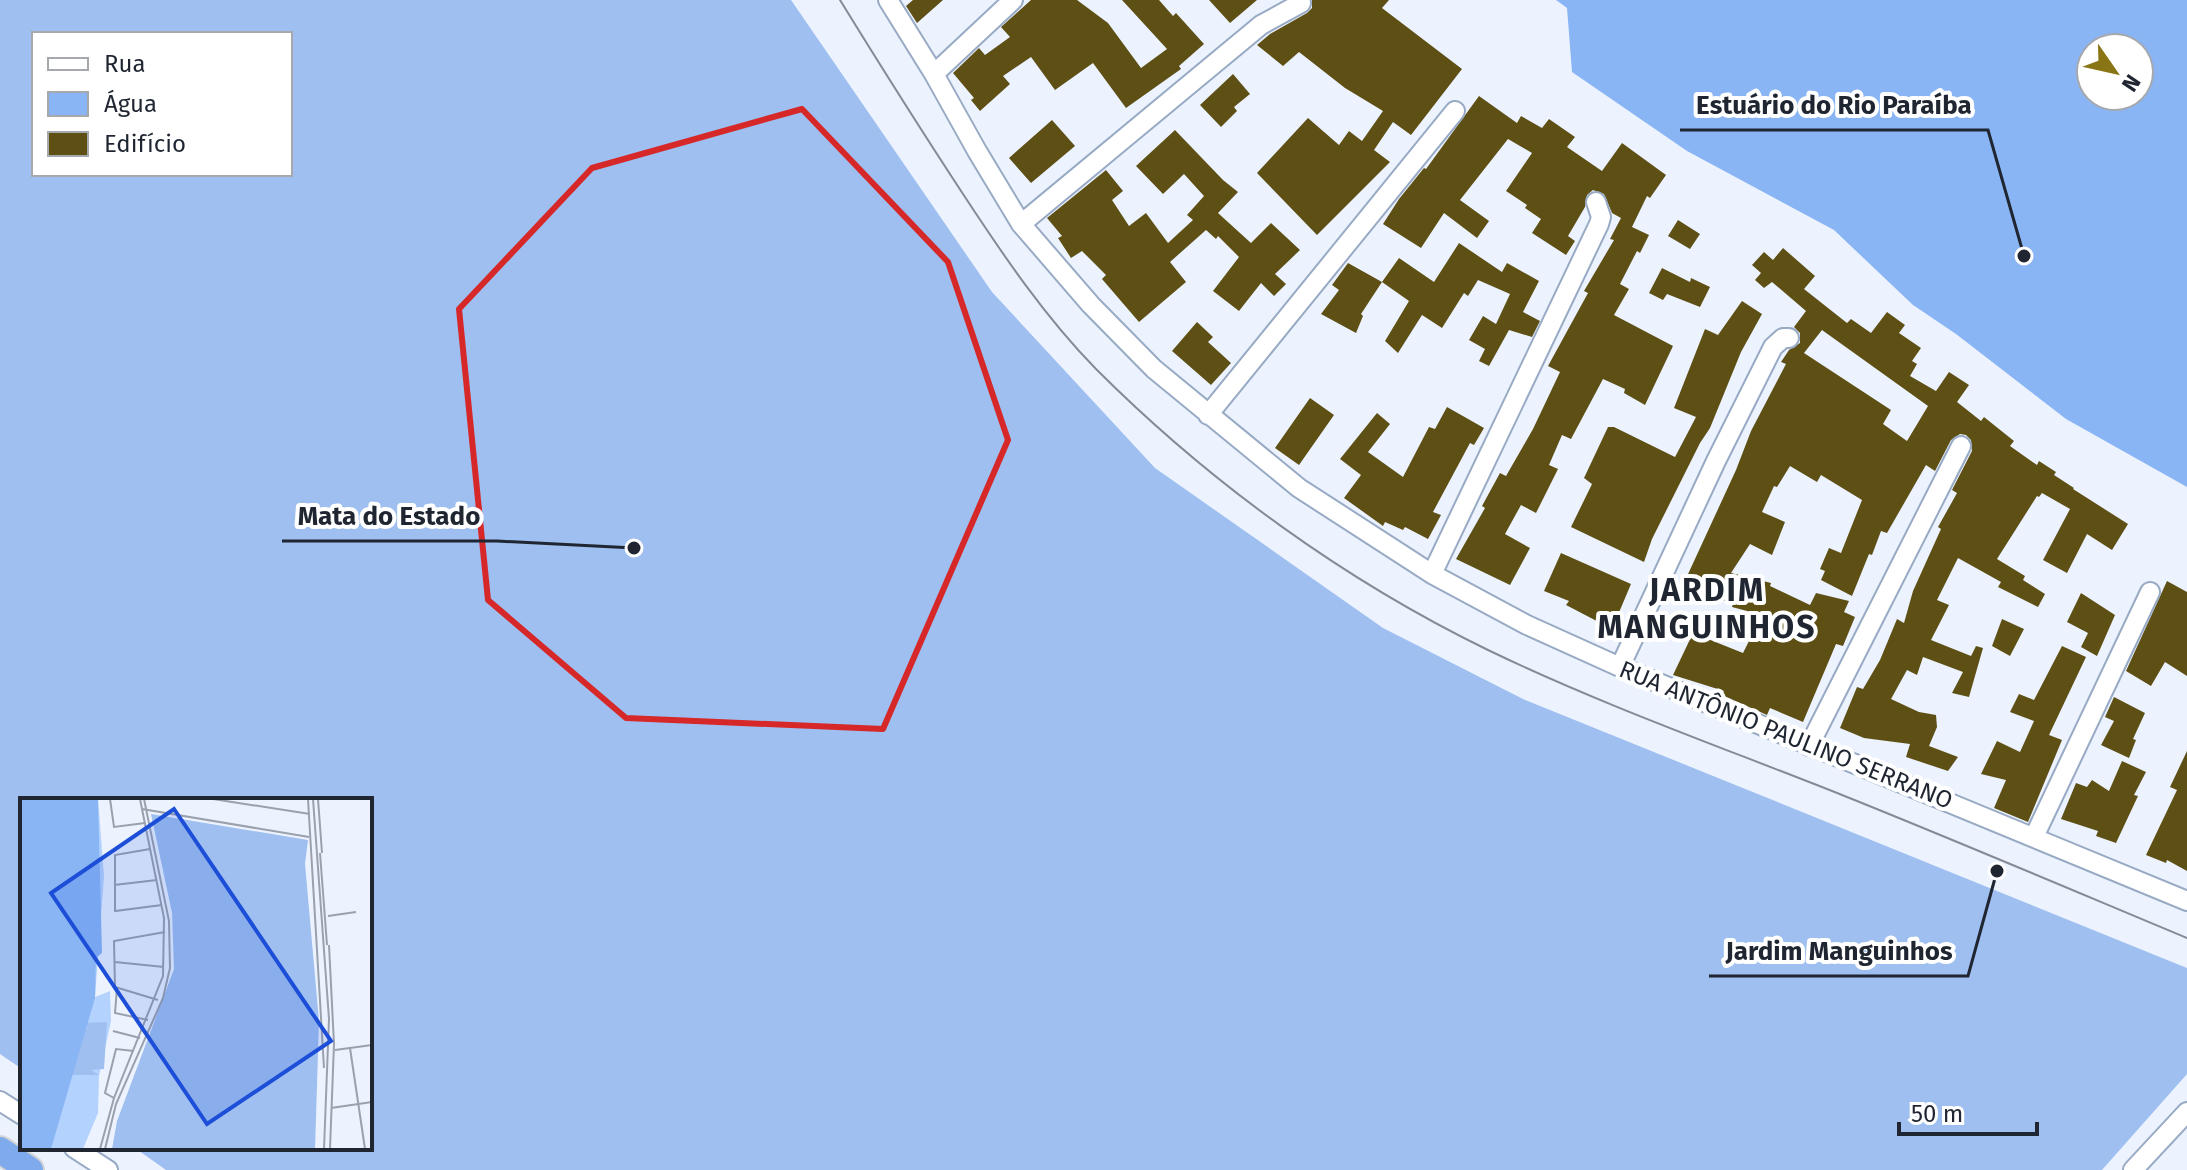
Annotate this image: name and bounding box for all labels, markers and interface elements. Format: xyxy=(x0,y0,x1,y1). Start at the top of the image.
legend xyxy=(32,32,292,176)
north arrow xyxy=(2075,32,2155,112)
text: Rua xyxy=(104,50,146,78)
text: N xyxy=(2116,69,2146,97)
callout: Estuário do Rio Paraíba xyxy=(1680,80,1988,130)
text: Água xyxy=(104,89,157,118)
text: Estuário do Rio Paraíba xyxy=(1696,90,1972,121)
text: Edifício xyxy=(104,130,186,158)
callout: Mata do Estado xyxy=(282,491,497,541)
text: Mata do Estado xyxy=(298,501,480,532)
district label: JARDIM MANGUINHOS xyxy=(1597,571,1817,646)
street label: RUA ANTÔNIO PAULINO SERRANO xyxy=(1615,654,1957,815)
inset map xyxy=(20,798,372,1150)
callout: Jardim Manguinhos xyxy=(1709,926,1968,976)
text: Jardim Manguinhos xyxy=(1725,936,1953,967)
scale bar xyxy=(1899,1086,2037,1136)
text: 50 m xyxy=(1911,1100,1963,1128)

